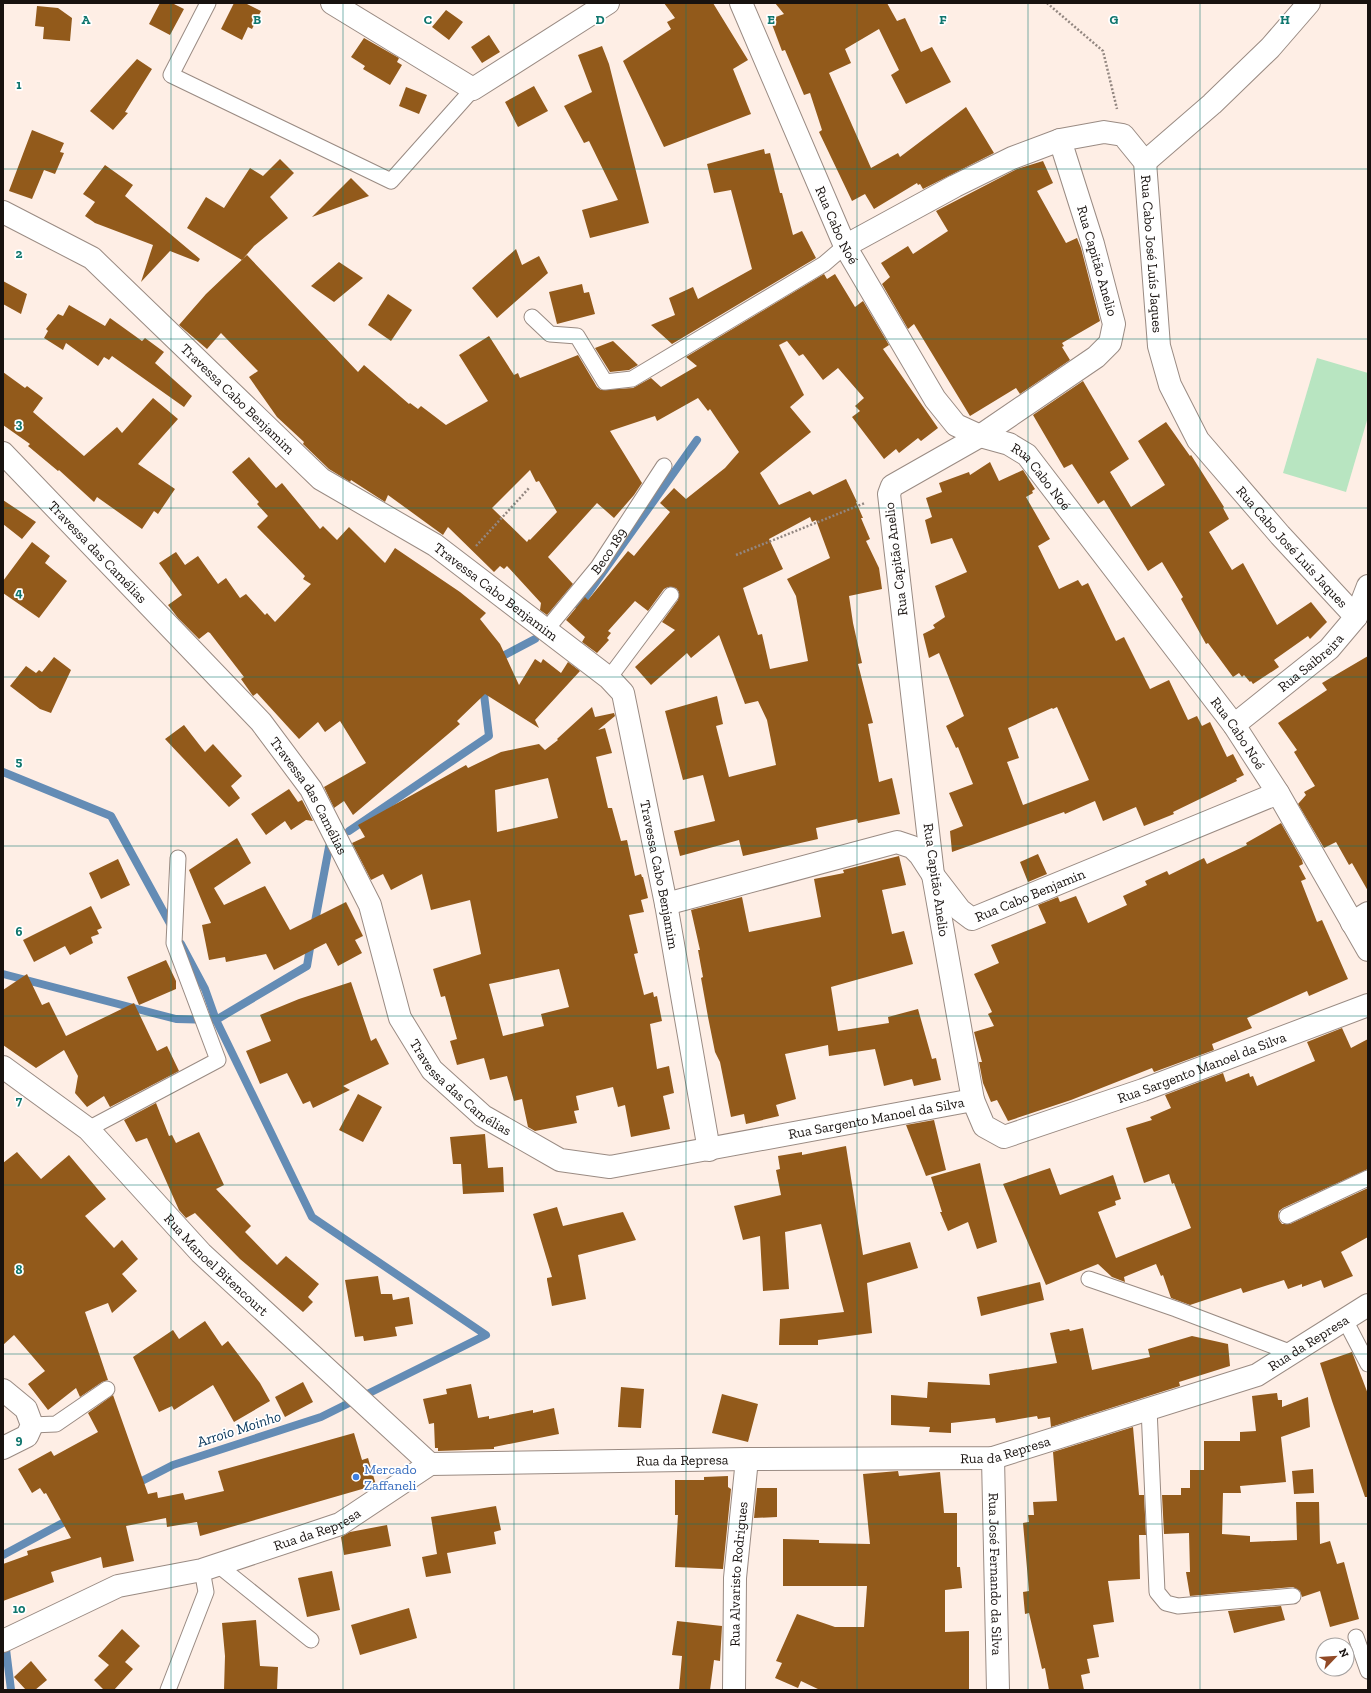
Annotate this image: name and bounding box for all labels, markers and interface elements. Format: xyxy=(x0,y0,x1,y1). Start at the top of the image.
text: A xyxy=(82,12,91,27)
text: B xyxy=(253,12,261,27)
text: C xyxy=(424,12,432,27)
text: D xyxy=(595,12,605,27)
text: E xyxy=(767,12,775,27)
text: F xyxy=(939,12,947,27)
text: G xyxy=(1110,12,1119,27)
text: H xyxy=(1280,12,1290,27)
text: 1 xyxy=(16,77,22,92)
street label: Rua Cabo José Luís Jaques xyxy=(1138,174,1166,333)
street label: Rua Cabo Noé xyxy=(812,184,862,268)
street label: Rua Capitão Anelio xyxy=(1073,204,1121,318)
text: 2 xyxy=(16,246,23,261)
street label: Travessa Cabo Benjamim xyxy=(177,340,298,458)
text: 3 xyxy=(16,416,23,431)
street label: Rua Cabo Noé xyxy=(1008,439,1075,514)
street label: Rua Cabo José Luís Jaques xyxy=(1233,482,1351,611)
street label: Travessa das Camélias xyxy=(45,497,151,607)
street label: Rua Capitão Anelio xyxy=(881,501,911,617)
street label: Beco 189 xyxy=(587,524,630,578)
street label: Travessa Cabo Benjamim xyxy=(431,539,561,644)
text: 4 xyxy=(15,585,23,600)
street label: Rua Saibreira xyxy=(1274,630,1347,695)
street label: Rua Cabo Noé xyxy=(1207,694,1269,773)
street label: Travessa das Camélias xyxy=(266,733,351,857)
text: 5 xyxy=(16,754,23,769)
street label: Travessa Cabo Benjamim xyxy=(637,799,682,951)
street label: Rua Capitão Anelio xyxy=(920,822,952,938)
street label: Rua Cabo Benjamin xyxy=(972,865,1088,925)
text: 6 xyxy=(16,924,23,939)
street label: Rua Sargento Manoel da Silva xyxy=(1115,1028,1289,1107)
street label: Travessa das Camélias xyxy=(406,1036,515,1139)
text: 7 xyxy=(16,1093,23,1108)
street label: Rua Sargento Manoel da Silva xyxy=(787,1093,966,1142)
street label: Rua Manoel Bitencourt xyxy=(161,1210,272,1320)
text: 8 xyxy=(15,1262,23,1277)
street label: Rua da Represa xyxy=(1265,1311,1352,1374)
water label: Arroio Moinho xyxy=(194,1407,283,1451)
text: 9 xyxy=(16,1432,23,1447)
street label: Rua da Represa xyxy=(960,1432,1053,1467)
street label: Rua da Represa xyxy=(636,1451,729,1469)
place label: Mercado Zaffaneli xyxy=(364,1461,417,1494)
marker: Mercado Zaffaneli xyxy=(351,1472,361,1482)
street label: Rua José Fernando da Silva xyxy=(985,1492,1006,1656)
street label: Rua Alvaristo Rodrigues xyxy=(726,1501,751,1647)
street label: Rua da Represa xyxy=(271,1504,364,1554)
text: 10 xyxy=(13,1601,26,1616)
north arrow xyxy=(1315,1637,1355,1677)
text: N xyxy=(1336,1646,1352,1660)

